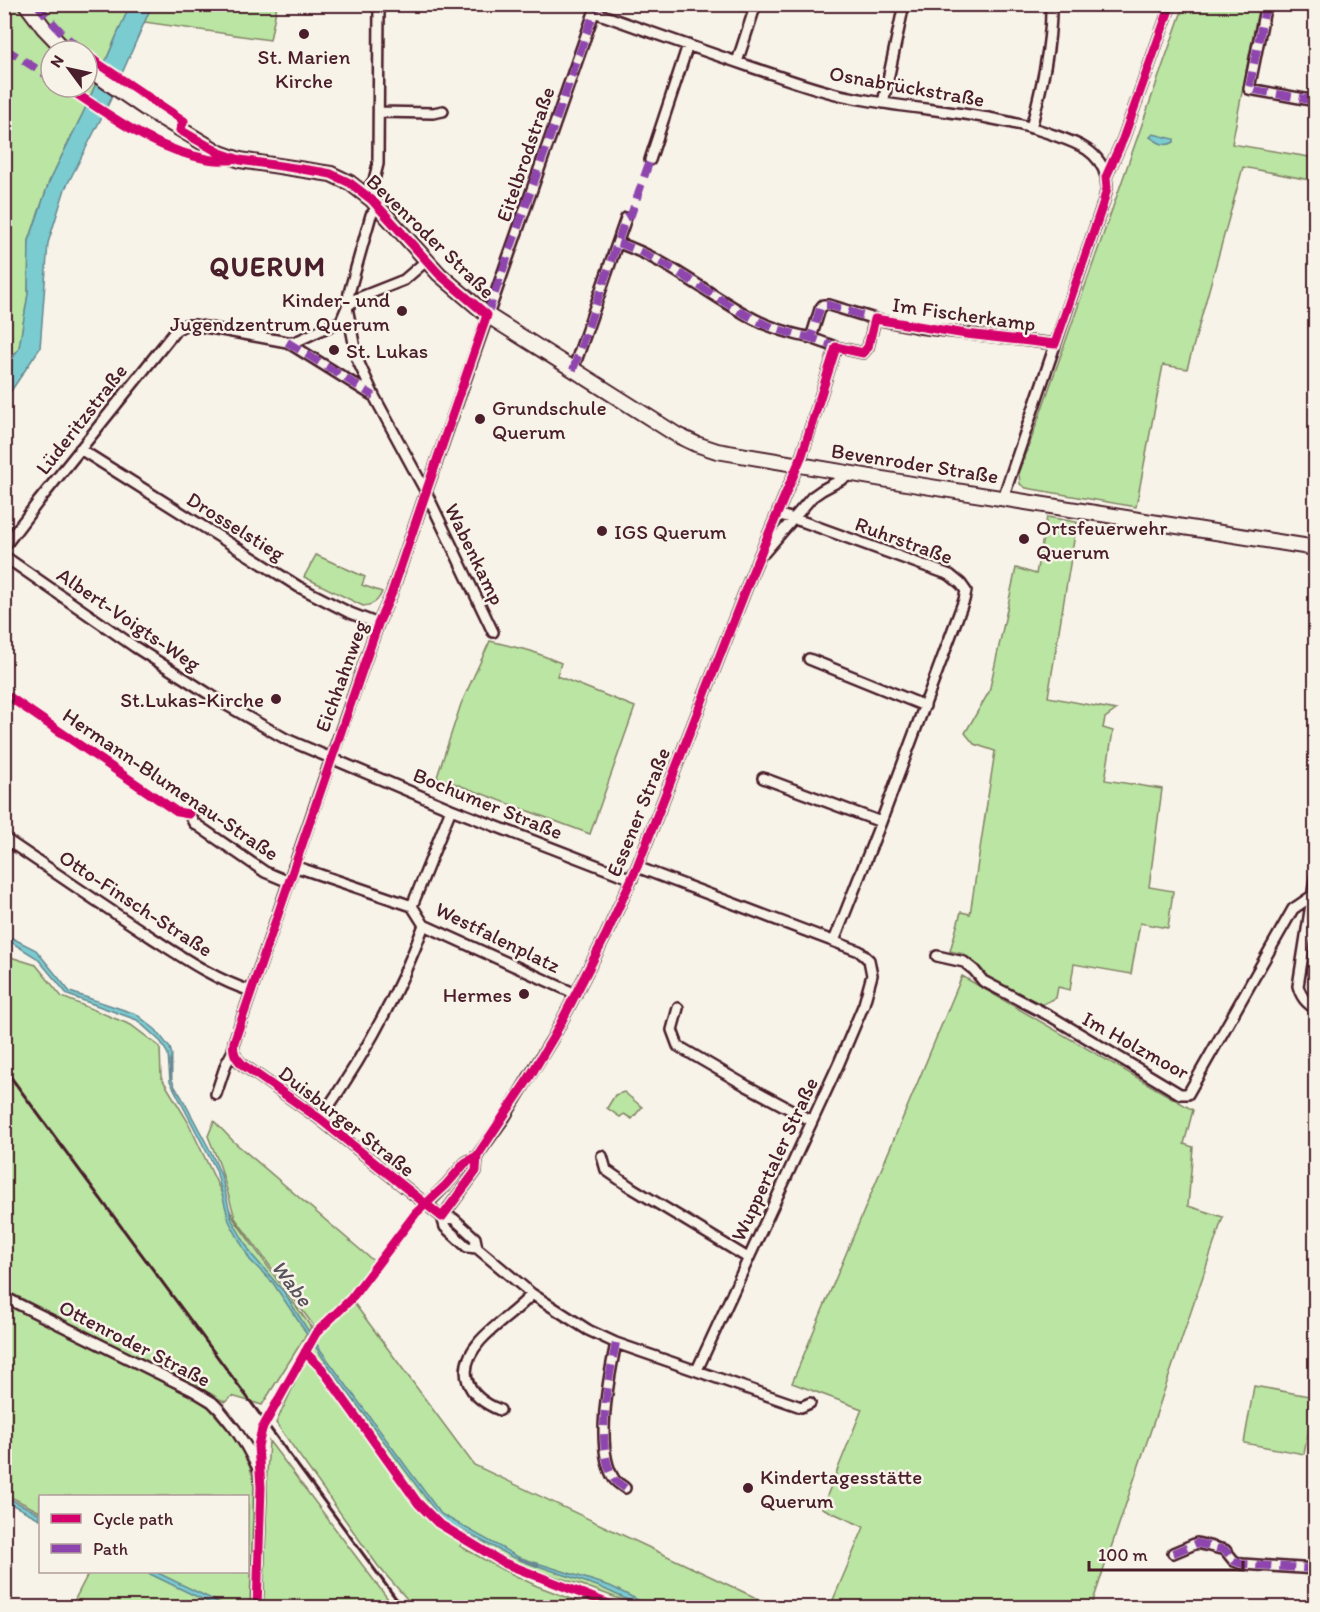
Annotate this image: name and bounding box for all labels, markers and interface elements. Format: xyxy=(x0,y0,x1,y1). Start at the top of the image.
marker: St. Marien Kirche xyxy=(297,27,311,41)
north arrow xyxy=(39,39,99,99)
place label: St. Marien Kirche xyxy=(258,44,350,93)
text: N xyxy=(46,51,68,71)
street label: Osnabrückstraße xyxy=(827,60,987,112)
street label: Eitelbrodstraße xyxy=(490,83,560,225)
street label: Bevenroder Straße xyxy=(362,168,500,304)
district label: QUERUM xyxy=(210,250,326,283)
place label: Kinder- und Jugendzentrum Querum xyxy=(170,287,390,336)
street label: Im Fischerkamp xyxy=(891,292,1037,336)
marker: Kinder- und Jugendzentrum Querum xyxy=(395,304,409,318)
place label: St. Lukas xyxy=(346,338,428,363)
marker: St. Lukas xyxy=(327,343,341,357)
street label: Lüderitzstraße xyxy=(30,359,132,479)
place label: Grundschule Querum xyxy=(492,395,607,444)
marker: Grundschule Querum xyxy=(473,412,487,426)
street label: Bevenroder Straße xyxy=(830,437,1000,489)
street label: Drosselstieg xyxy=(182,486,290,566)
street label: Wabenkamp xyxy=(440,499,510,609)
street label: Ruhrstraße xyxy=(852,511,956,569)
place label: Ortsfeuerwehr Querum xyxy=(1036,515,1167,564)
place label: IGS Querum xyxy=(614,519,727,544)
marker: IGS Querum xyxy=(595,524,609,538)
marker: Ortsfeuerwehr Querum xyxy=(1017,532,1031,546)
street label: Albert-Voigts-Weg xyxy=(53,562,206,676)
street label: Eichhahnweg xyxy=(309,617,373,735)
place label: St.Lukas-Kirche xyxy=(120,687,264,712)
marker: St.Lukas-Kirche xyxy=(269,692,283,706)
street label: Hermann-Blumenau-Straße xyxy=(58,702,284,866)
street label: Essener Straße xyxy=(601,744,675,880)
street label: Bochumer Straße xyxy=(410,762,566,844)
street label: Otto-Finsch-Straße xyxy=(55,844,217,962)
street label: Westfalenplatz xyxy=(432,896,565,978)
place label: Hermes xyxy=(443,982,512,1007)
marker: Hermes xyxy=(517,987,531,1001)
street label: Im Holzmoor xyxy=(1078,1005,1194,1085)
street label: Duisburger Straße xyxy=(274,1060,420,1182)
street label: Wuppertaler Straße xyxy=(725,1073,823,1245)
water label: Wabe xyxy=(266,1254,319,1313)
street label: Ottenroder Straße xyxy=(55,1294,215,1392)
place label: Kindertagesstätte Querum xyxy=(760,1464,922,1513)
marker: Kindertagesstätte Querum xyxy=(741,1481,755,1495)
legend xyxy=(39,1495,249,1573)
text: Cycle path xyxy=(93,1508,174,1530)
scale bar xyxy=(1089,1534,1244,1572)
text: Path xyxy=(93,1538,128,1560)
text: 100 m xyxy=(1098,1544,1148,1566)

